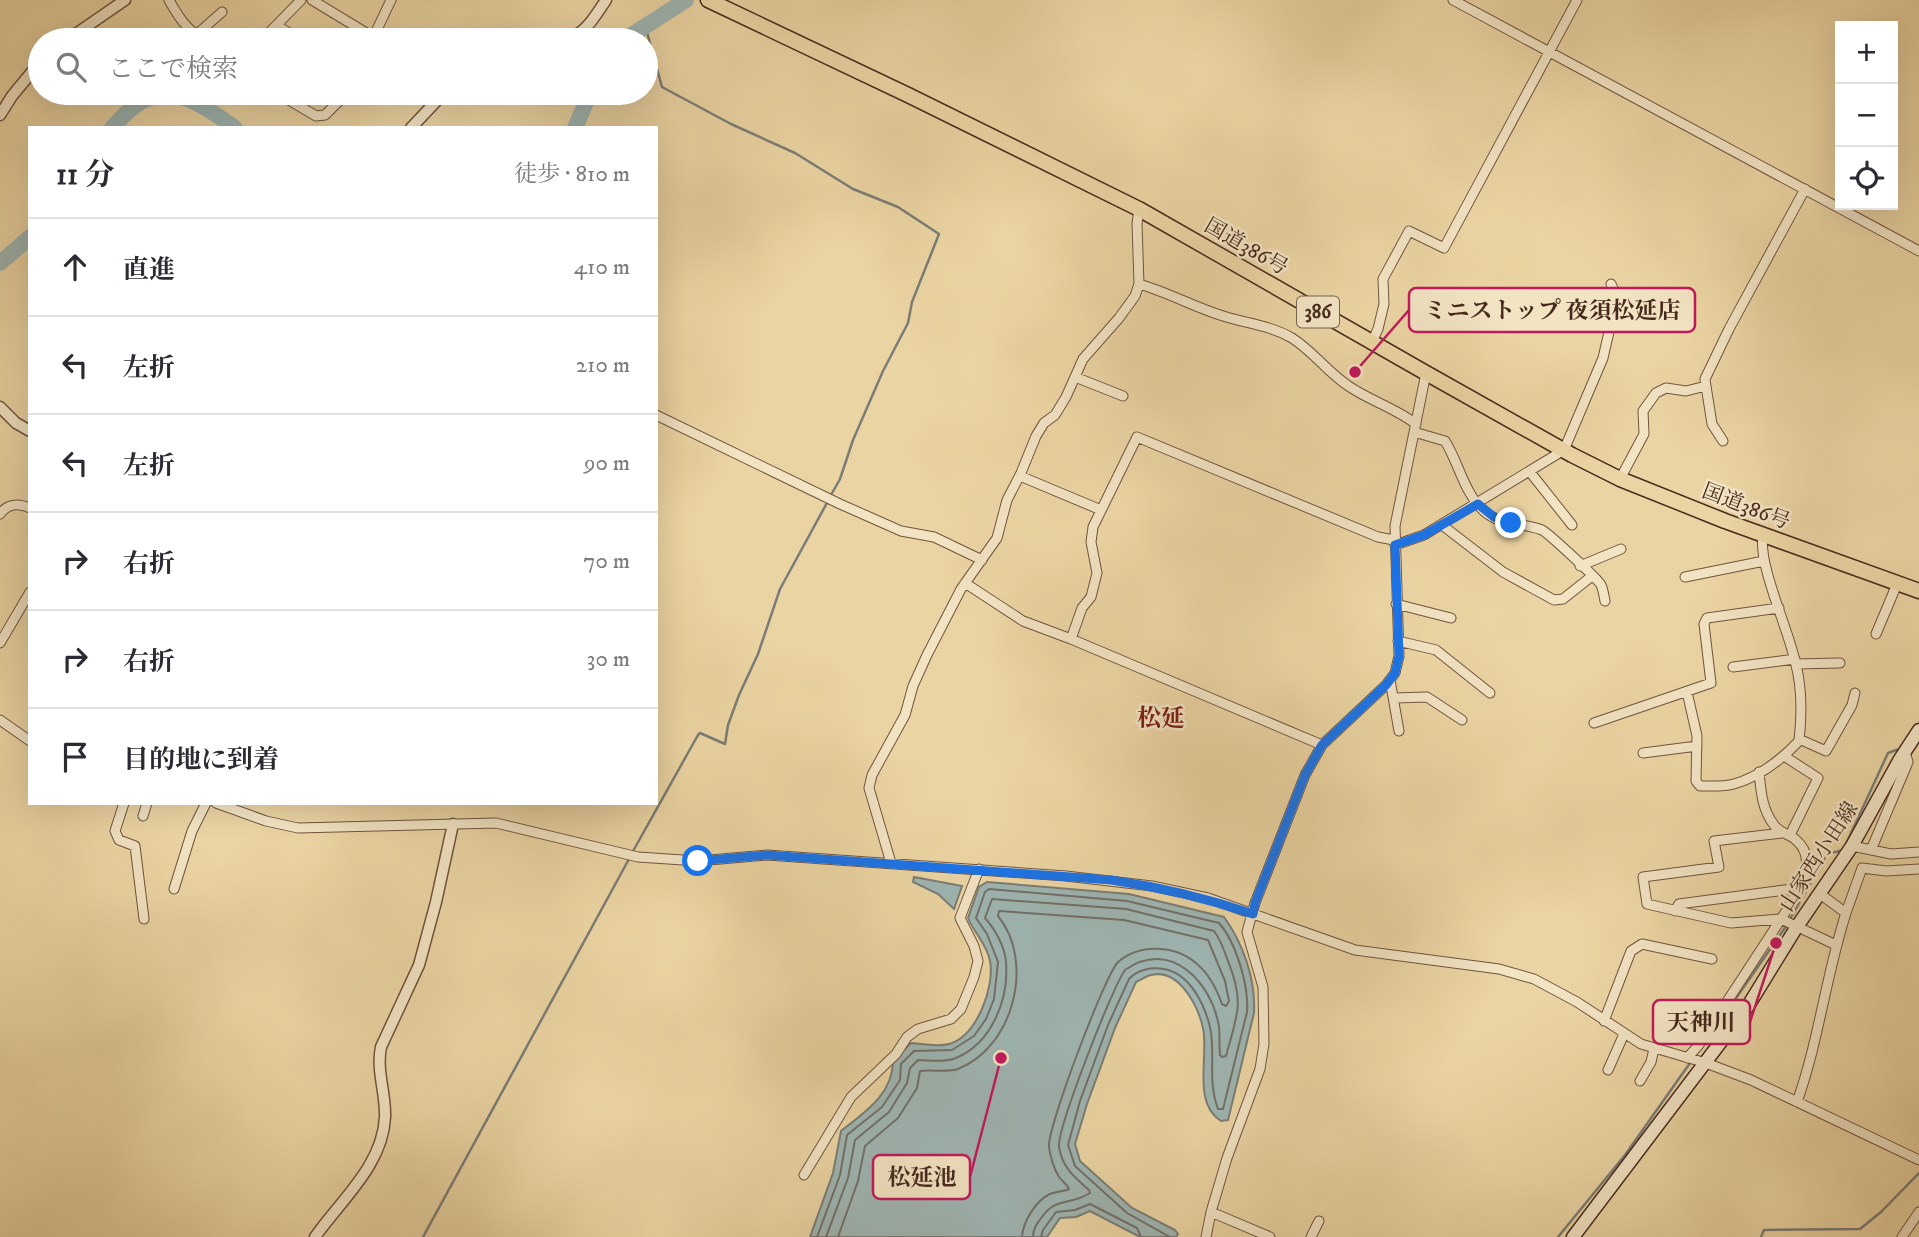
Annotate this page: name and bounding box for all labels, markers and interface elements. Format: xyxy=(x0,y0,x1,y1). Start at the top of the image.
map controls xyxy=(1835,21,1898,210)
button: + xyxy=(1835,21,1898,84)
search box xyxy=(28,28,658,105)
icon: search xyxy=(52,48,90,86)
text: ここで検索 xyxy=(108,53,238,86)
button: − xyxy=(1835,84,1898,147)
button: locate xyxy=(1835,147,1898,210)
text: 11 分 xyxy=(56,157,114,194)
text: 徒歩 · 810 m xyxy=(514,160,630,189)
street label: 国道386号 xyxy=(1200,213,1292,281)
icon: ahead xyxy=(56,248,94,286)
text: 410 m xyxy=(574,253,630,282)
text: 直進 xyxy=(123,254,175,287)
callout: ミニストップ 夜須松延店 xyxy=(1409,288,1695,332)
road number: 386 xyxy=(1297,296,1339,328)
text: ミニストップ 夜須松延店 xyxy=(1423,297,1681,326)
icon: left xyxy=(56,346,94,384)
text: 210 m xyxy=(576,351,630,380)
text: 左折 xyxy=(123,352,175,385)
icon: left xyxy=(56,444,94,482)
text: 90 m xyxy=(584,449,630,478)
text: 左折 xyxy=(123,450,175,483)
street label: 国道386号 xyxy=(1698,478,1794,536)
route end xyxy=(1495,507,1526,538)
icon: right xyxy=(56,542,94,580)
text: 70 m xyxy=(583,547,630,576)
text: 右折 xyxy=(123,548,175,581)
icon: right xyxy=(56,640,94,678)
text: 30 m xyxy=(587,645,630,674)
text: 右折 xyxy=(123,646,175,679)
district label: 松延 xyxy=(1137,704,1185,734)
icon: arrive xyxy=(56,738,94,776)
text: 目的地に到着 xyxy=(123,744,279,777)
street label: 山家西小田線 xyxy=(1774,797,1864,917)
route start xyxy=(682,845,713,876)
callout: 天神川 xyxy=(1653,1000,1750,1044)
text: 天神川 xyxy=(1667,1009,1736,1038)
callout: 松延池 xyxy=(873,1155,970,1199)
text: 松延池 xyxy=(888,1164,957,1193)

